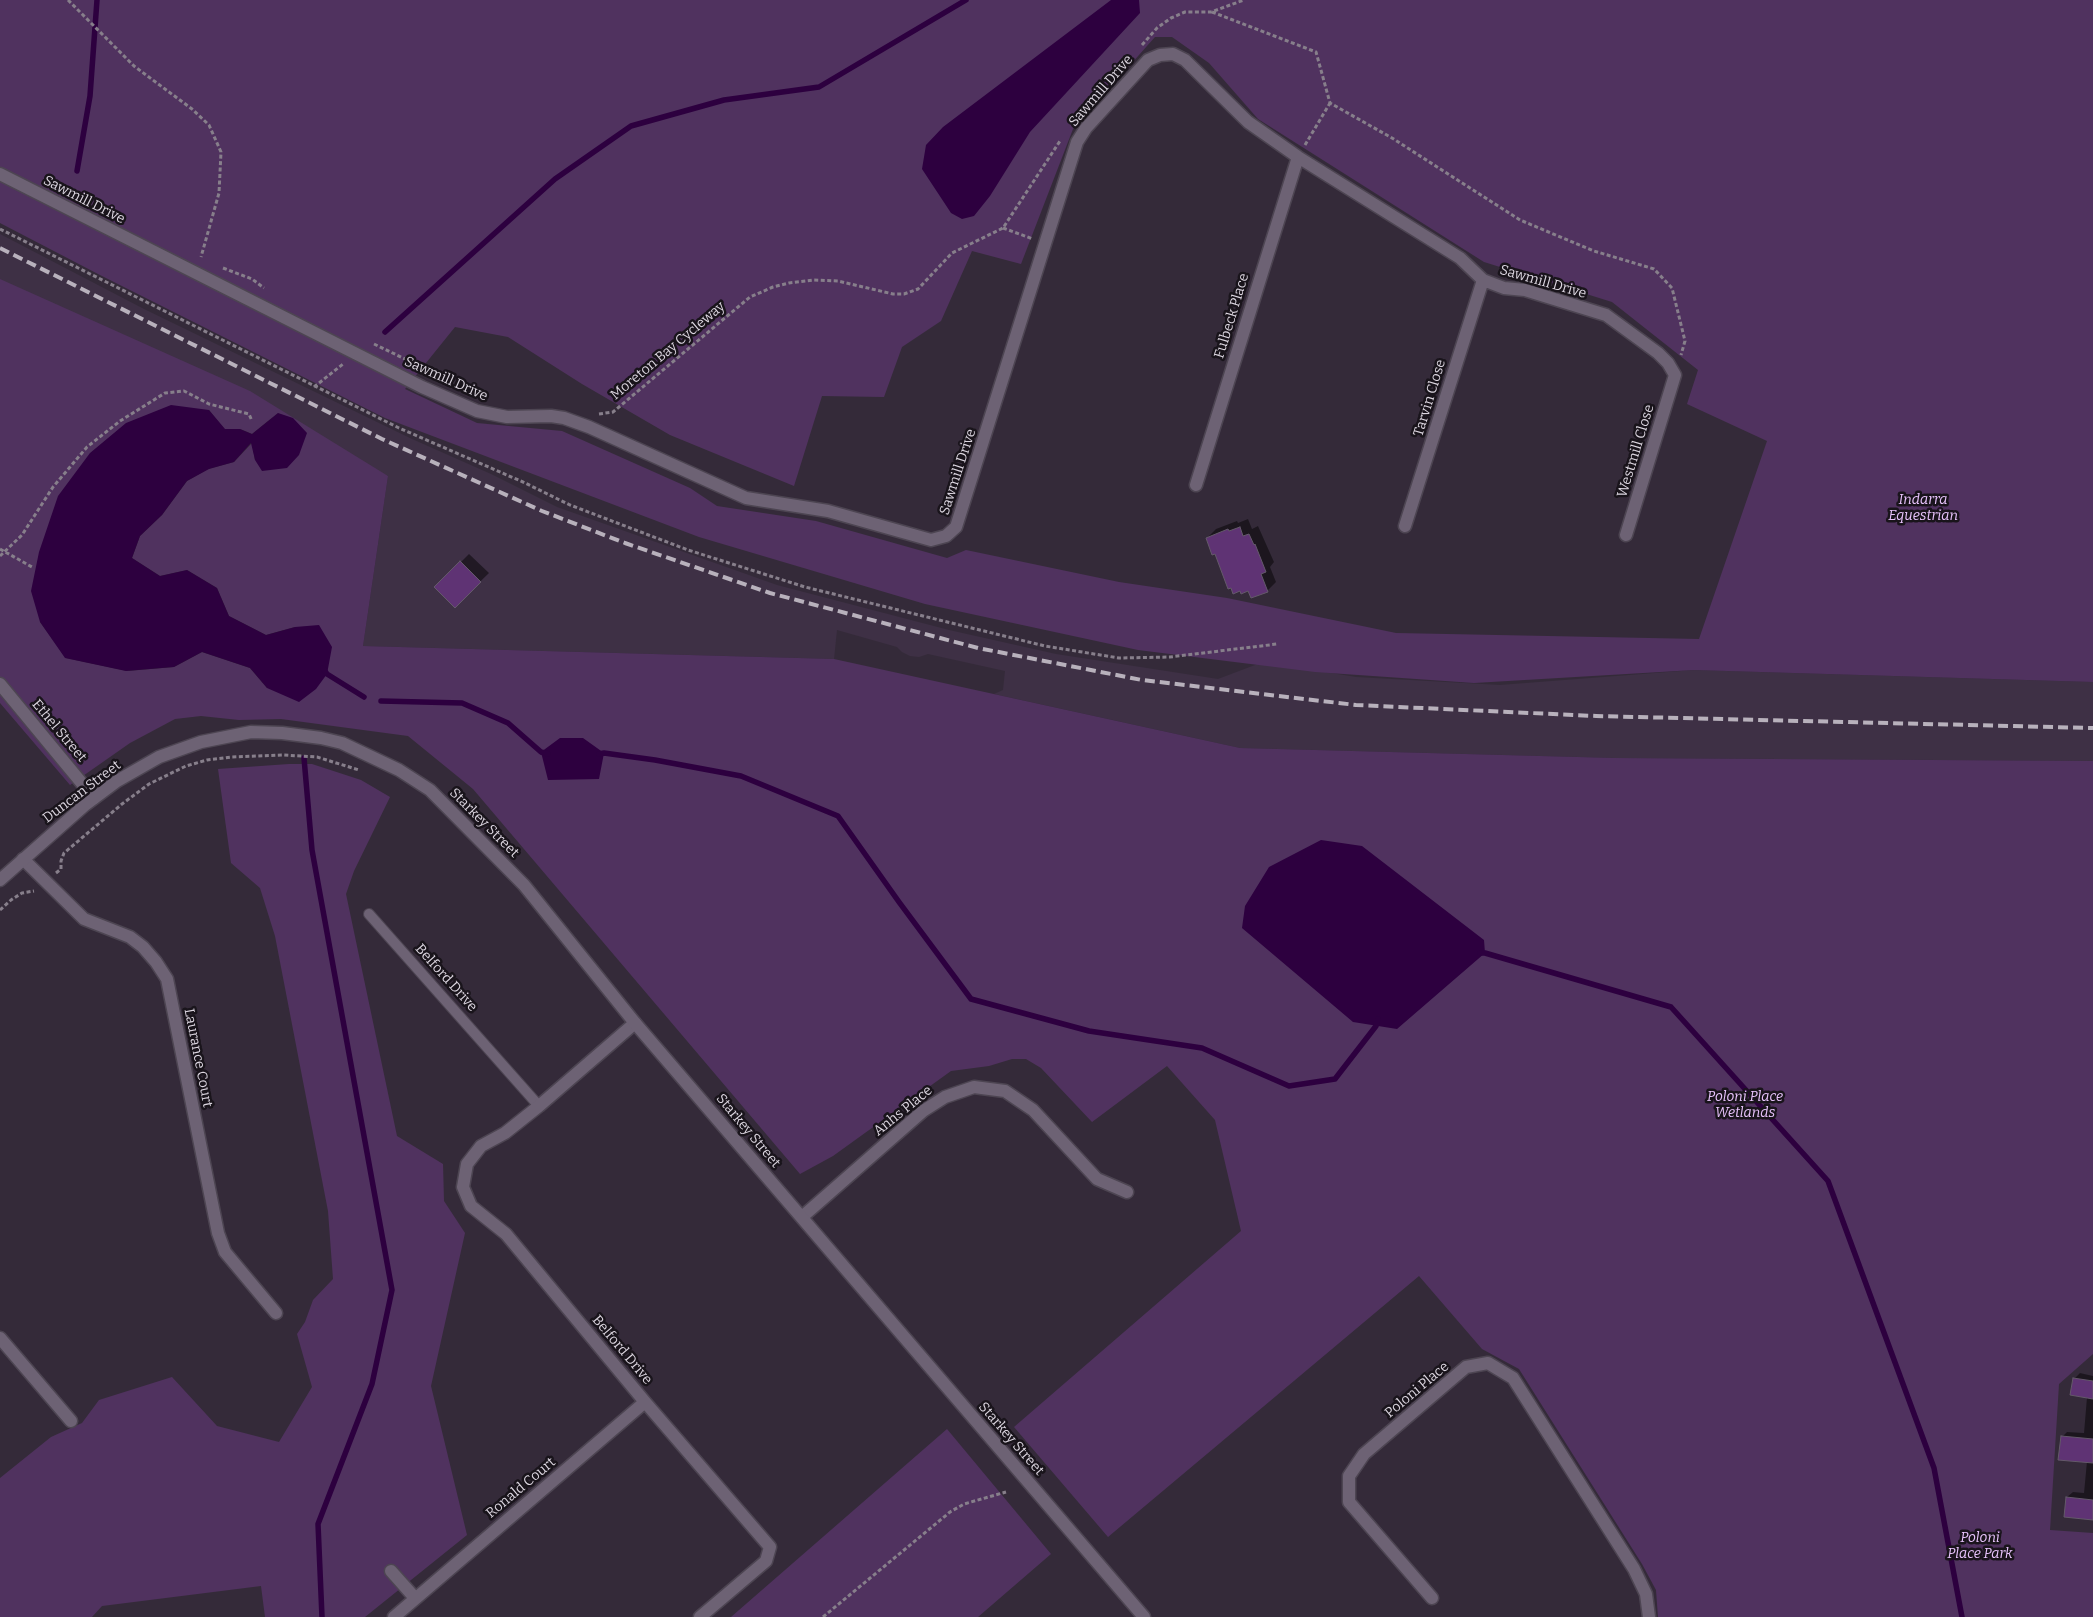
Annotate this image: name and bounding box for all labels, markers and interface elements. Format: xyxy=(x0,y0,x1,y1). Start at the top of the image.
street label: Sawmill Drive xyxy=(1065,52,1137,130)
street label: Sawmill Drive xyxy=(40,172,128,228)
street label: Sawmill Drive xyxy=(1498,262,1588,302)
street label: Fulbeck Place xyxy=(1211,271,1253,361)
street label: Moreton Bay Cycleway xyxy=(607,298,729,404)
street label: Sawmill Drive xyxy=(402,353,490,405)
street label: Tarvin Close xyxy=(1410,358,1450,438)
street label: Westmill Close xyxy=(1614,403,1658,499)
street label: Sawmill Drive xyxy=(936,427,980,517)
park label: Indarra Equestrian xyxy=(1888,492,1958,524)
street label: Ethel Street xyxy=(28,696,90,766)
street label: Duncan Street xyxy=(40,757,124,827)
street label: Starkey Street xyxy=(446,785,522,861)
street label: Belford Drive xyxy=(411,941,481,1015)
street label: Laurance Court xyxy=(180,1007,216,1109)
street label: Anhs Place xyxy=(870,1082,936,1140)
park label: Poloni Place Wetlands xyxy=(1707,1089,1783,1122)
street label: Starkey Street xyxy=(712,1091,784,1171)
street label: Belford Drive xyxy=(588,1312,656,1388)
street label: Poloni Place xyxy=(1382,1358,1452,1422)
street label: Starkey Street xyxy=(975,1399,1047,1479)
street label: Ronald Court xyxy=(483,1454,559,1522)
park label: Poloni Place Park xyxy=(1947,1530,2013,1562)

